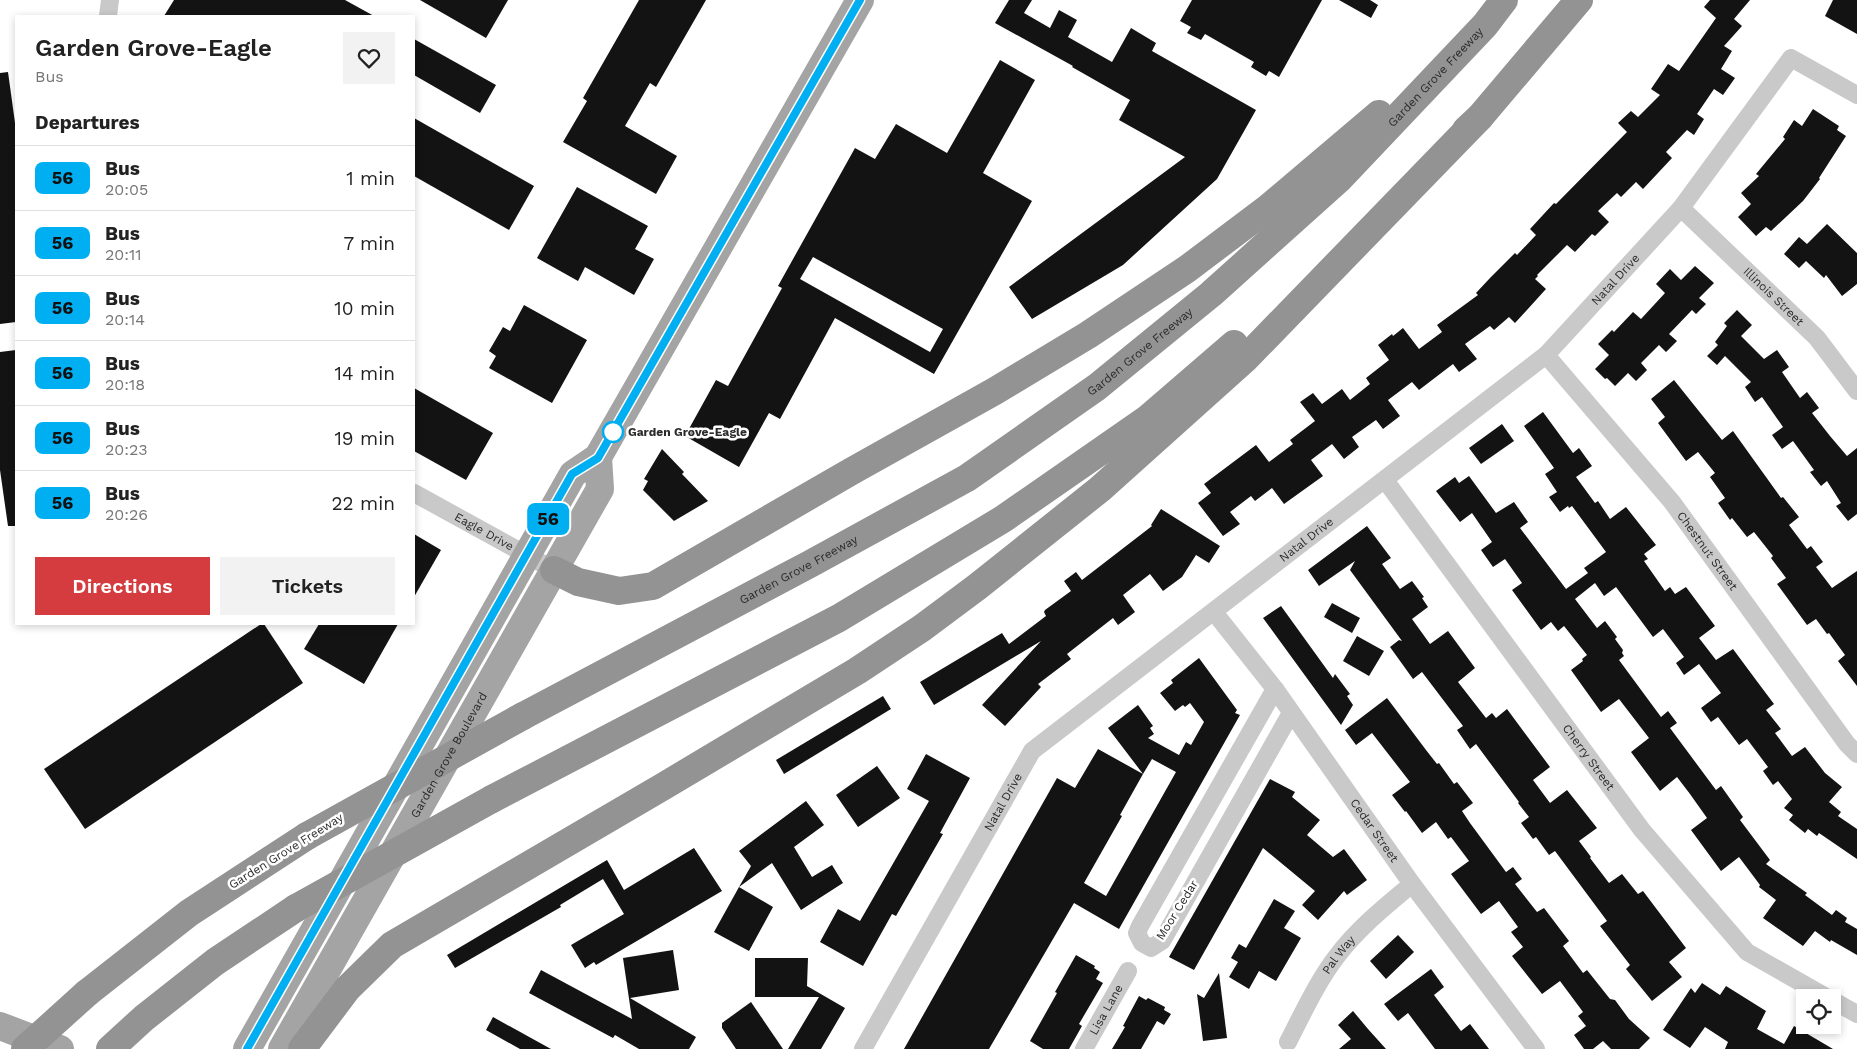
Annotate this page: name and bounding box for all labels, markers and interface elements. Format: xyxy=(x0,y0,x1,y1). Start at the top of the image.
street label: Garden Grove Freeway xyxy=(1385,24,1487,130)
button: heart xyxy=(343,32,395,84)
text: Garden Grove-Eagle xyxy=(35,34,272,62)
text: Bus xyxy=(35,67,64,86)
text: Departures xyxy=(35,111,140,134)
text: Bus xyxy=(105,157,140,180)
text: 56 xyxy=(52,167,73,188)
text: 1 min xyxy=(346,167,395,190)
text: 20:05 xyxy=(105,180,148,199)
text: Bus xyxy=(105,222,140,245)
text: 56 xyxy=(52,232,73,253)
text: 7 min xyxy=(344,232,395,255)
text: 20:11 xyxy=(105,245,142,264)
street label: Natal Drive xyxy=(1588,251,1642,308)
street label: Illinois Street xyxy=(1740,264,1807,329)
text: Bus xyxy=(105,287,140,310)
text: 56 xyxy=(52,297,73,318)
text: 10 min xyxy=(334,297,395,320)
street label: Garden Grove Freeway xyxy=(1084,304,1196,399)
text: 20:14 xyxy=(105,310,145,329)
text: Bus xyxy=(105,352,140,375)
text: 56 xyxy=(52,362,73,383)
text: 14 min xyxy=(335,362,395,385)
text: 20:18 xyxy=(105,375,145,394)
text: Bus xyxy=(105,417,140,440)
marker: Garden Grove-Eagle xyxy=(602,421,624,443)
place label: Garden Grove-Eagle xyxy=(628,425,747,439)
text: 56 xyxy=(52,427,73,448)
text: 19 min xyxy=(334,427,395,450)
text: 20:23 xyxy=(105,440,148,459)
text: Bus xyxy=(105,482,140,505)
text: 56 xyxy=(52,492,73,513)
text: 22 min xyxy=(331,492,395,515)
line badge: 56 xyxy=(526,503,570,535)
text: 20:26 xyxy=(105,505,148,524)
text: 56 xyxy=(537,508,559,529)
street label: Chestnut Street xyxy=(1674,509,1741,593)
street label: Eagle Drive xyxy=(452,510,516,553)
street label: Natal Drive xyxy=(1277,514,1336,565)
street label: Garden Grove Freeway xyxy=(737,532,861,607)
button: Directions xyxy=(35,557,210,615)
button: Tickets xyxy=(220,557,395,615)
street label: Garden Grove Boulevard xyxy=(408,690,490,820)
street label: Cherry Street xyxy=(1560,721,1618,793)
street label: Natal Drive xyxy=(981,770,1025,833)
street label: Cedar Street xyxy=(1347,796,1401,865)
street label: Garden Grove Freeway xyxy=(226,810,346,892)
street label: Moor Cedar xyxy=(1153,878,1201,942)
street label: Pal Way xyxy=(1319,932,1358,977)
street label: Lisa Lane xyxy=(1086,982,1126,1038)
map controls xyxy=(1796,989,1841,1034)
button: locate xyxy=(1796,989,1841,1034)

